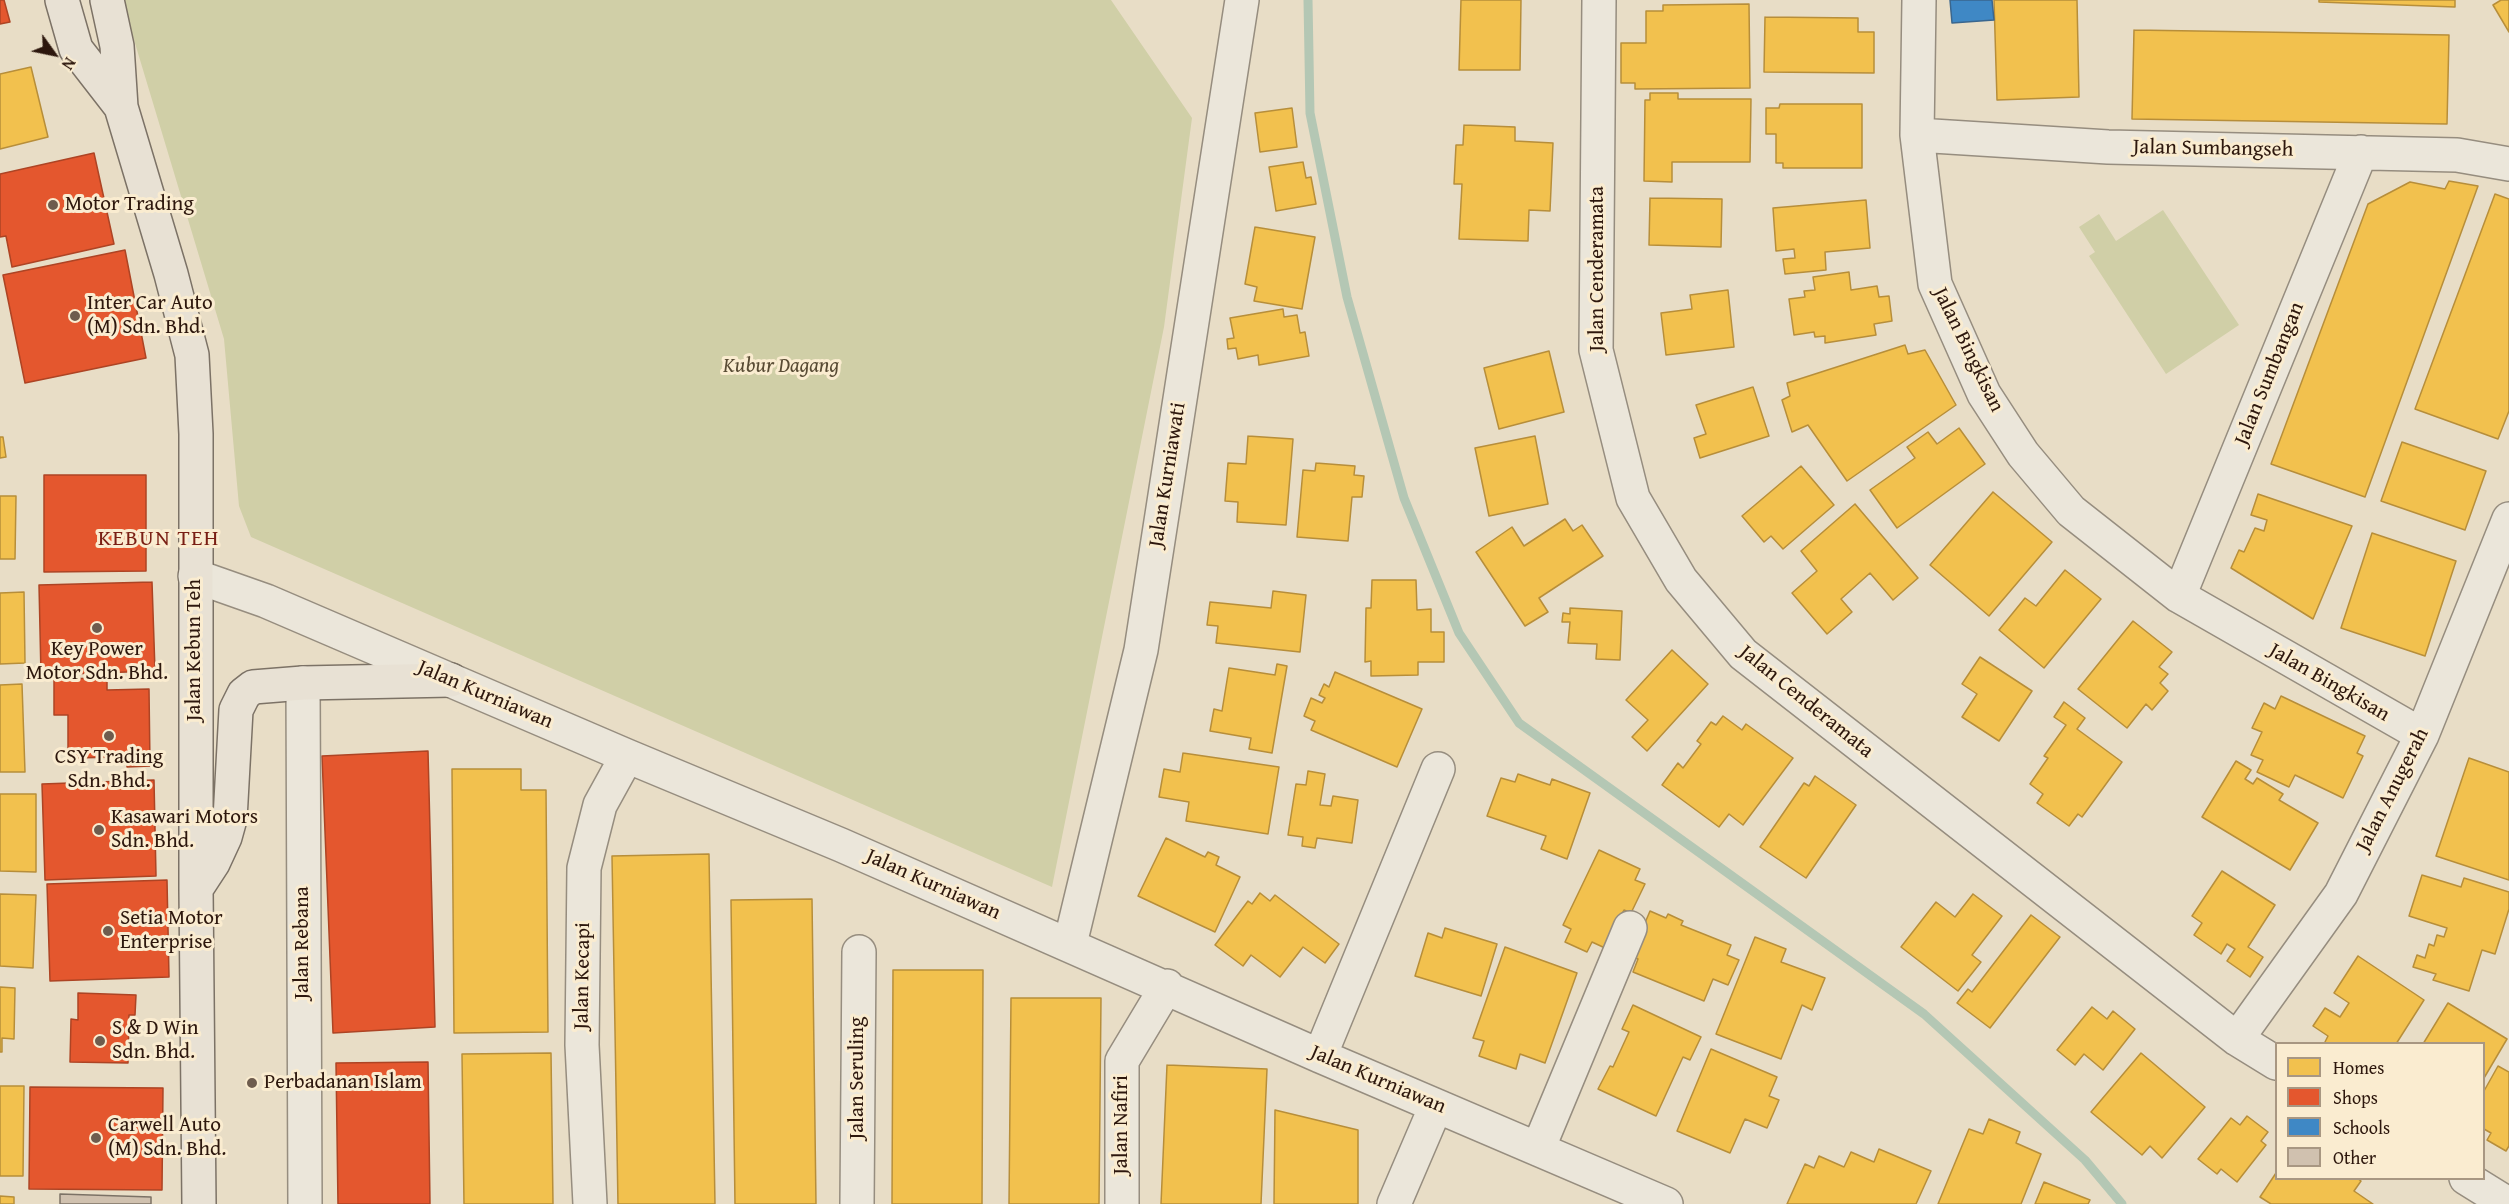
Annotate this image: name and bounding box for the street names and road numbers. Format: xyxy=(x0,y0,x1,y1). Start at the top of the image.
street label: Jalan Sumbangseh xyxy=(2133,135,2293,163)
street label: Jalan Cenderamata xyxy=(1585,186,1611,352)
street label: Jalan Bingkisan xyxy=(1927,284,2009,416)
street label: Jalan Sumbangan xyxy=(2230,299,2310,449)
street label: Jalan Kurniawati xyxy=(1144,401,1192,549)
street label: Jalan Kebun Teh xyxy=(182,579,208,721)
street label: Jalan Bingkisan xyxy=(2264,638,2394,728)
street label: Jalan Cenderamata xyxy=(1734,640,1878,764)
street label: Jalan Kurniawan xyxy=(413,655,557,735)
street label: Jalan Anugerah xyxy=(2351,724,2435,856)
street label: Jalan Kurniawan xyxy=(862,844,1004,926)
street label: Jalan Rebana xyxy=(290,886,316,1000)
street label: Jalan Kecapi xyxy=(569,922,597,1030)
street label: Jalan Seruling xyxy=(845,1017,871,1139)
street label: Jalan Kurniawan xyxy=(1306,1040,1450,1120)
street label: Jalan Nafiri xyxy=(1109,1075,1135,1175)

